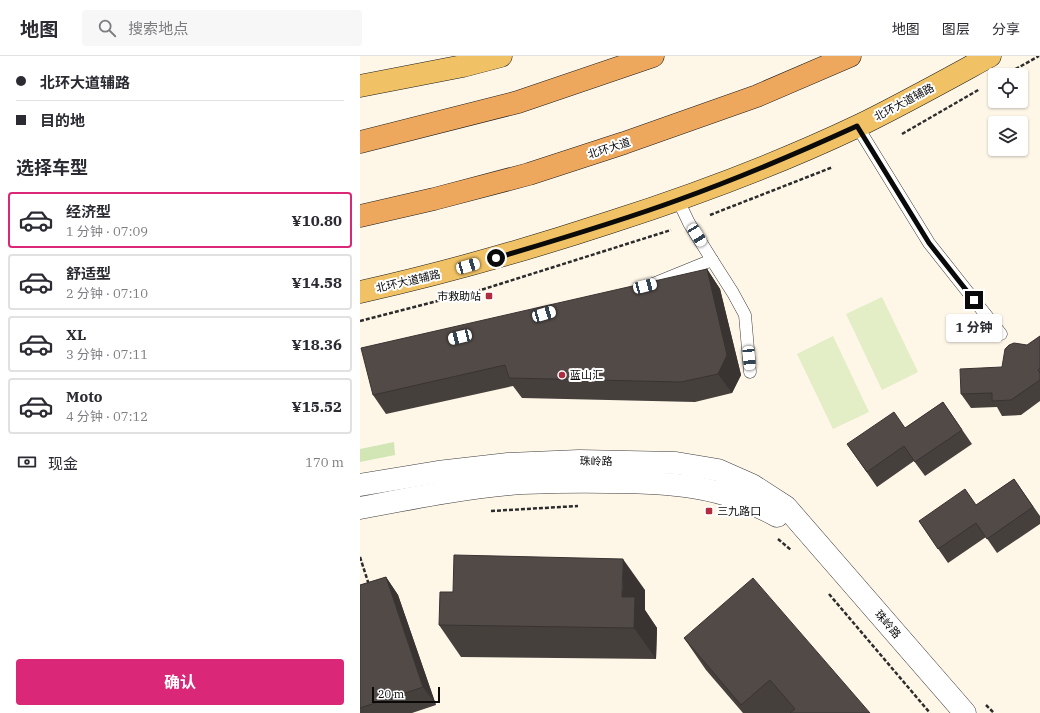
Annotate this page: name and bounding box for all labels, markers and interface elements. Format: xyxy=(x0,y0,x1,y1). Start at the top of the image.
search box xyxy=(82,10,362,46)
text: 地图 xyxy=(20,17,58,41)
icon: search xyxy=(96,17,118,39)
text: 搜索地点 xyxy=(128,19,188,38)
text: 地图 xyxy=(892,20,920,38)
text: 图层 xyxy=(942,20,970,38)
text: 分享 xyxy=(992,20,1020,38)
map controls xyxy=(988,68,1028,156)
button: locate xyxy=(988,68,1028,108)
text: 北环大道辅路 xyxy=(40,73,130,92)
street label: 北环大道辅路 xyxy=(872,80,936,124)
text: 目的地 xyxy=(40,111,85,130)
button: layers xyxy=(988,116,1028,156)
street label: 北环大道 xyxy=(586,135,632,161)
text: 选择车型 xyxy=(16,156,88,179)
icon: car xyxy=(18,202,54,238)
text: 经济型 xyxy=(66,202,111,221)
text: ¥10.80 xyxy=(292,211,342,230)
car xyxy=(686,222,708,248)
text: 1 分钟 · 07:09 xyxy=(66,223,148,240)
route start xyxy=(487,249,505,267)
car xyxy=(455,257,481,275)
icon: car xyxy=(18,264,54,300)
text: 舒适型 xyxy=(66,264,111,283)
street label: 北环大道辅路 xyxy=(374,267,442,295)
text: ¥14.58 xyxy=(292,273,342,292)
car xyxy=(632,277,658,295)
text: 2 分钟 · 07:10 xyxy=(66,285,148,302)
place label: 市救助站 xyxy=(437,289,481,303)
marker: 市救助站 xyxy=(484,291,494,301)
route end xyxy=(965,291,983,309)
car xyxy=(531,305,557,323)
callout: 1 分钟 xyxy=(946,314,1002,342)
text: 1 分钟 xyxy=(956,319,992,336)
text: XL xyxy=(66,325,86,344)
icon: car xyxy=(18,326,54,362)
car xyxy=(447,328,473,346)
text: ¥18.36 xyxy=(292,335,342,354)
text: 3 分钟 · 07:11 xyxy=(66,346,148,363)
car xyxy=(742,346,756,370)
place label: 蓝山汇 xyxy=(570,368,603,382)
marker: 蓝山汇 xyxy=(557,370,567,380)
text: Moto xyxy=(66,387,103,406)
icon: car xyxy=(18,388,54,424)
text: ¥15.52 xyxy=(292,397,342,416)
text: 4 分钟 · 07:12 xyxy=(66,408,148,425)
icon: cash xyxy=(16,451,38,473)
text: 现金 xyxy=(48,454,78,473)
text: 170 m xyxy=(305,454,344,471)
street label: 珠岭路 xyxy=(579,454,613,468)
place label: 三九路口 xyxy=(717,504,761,518)
marker: 三九路口 xyxy=(704,506,714,516)
street label: 珠岭路 xyxy=(872,607,904,641)
button: 确认 xyxy=(16,659,344,705)
scale bar xyxy=(372,685,440,704)
text: 20 m xyxy=(378,687,404,701)

